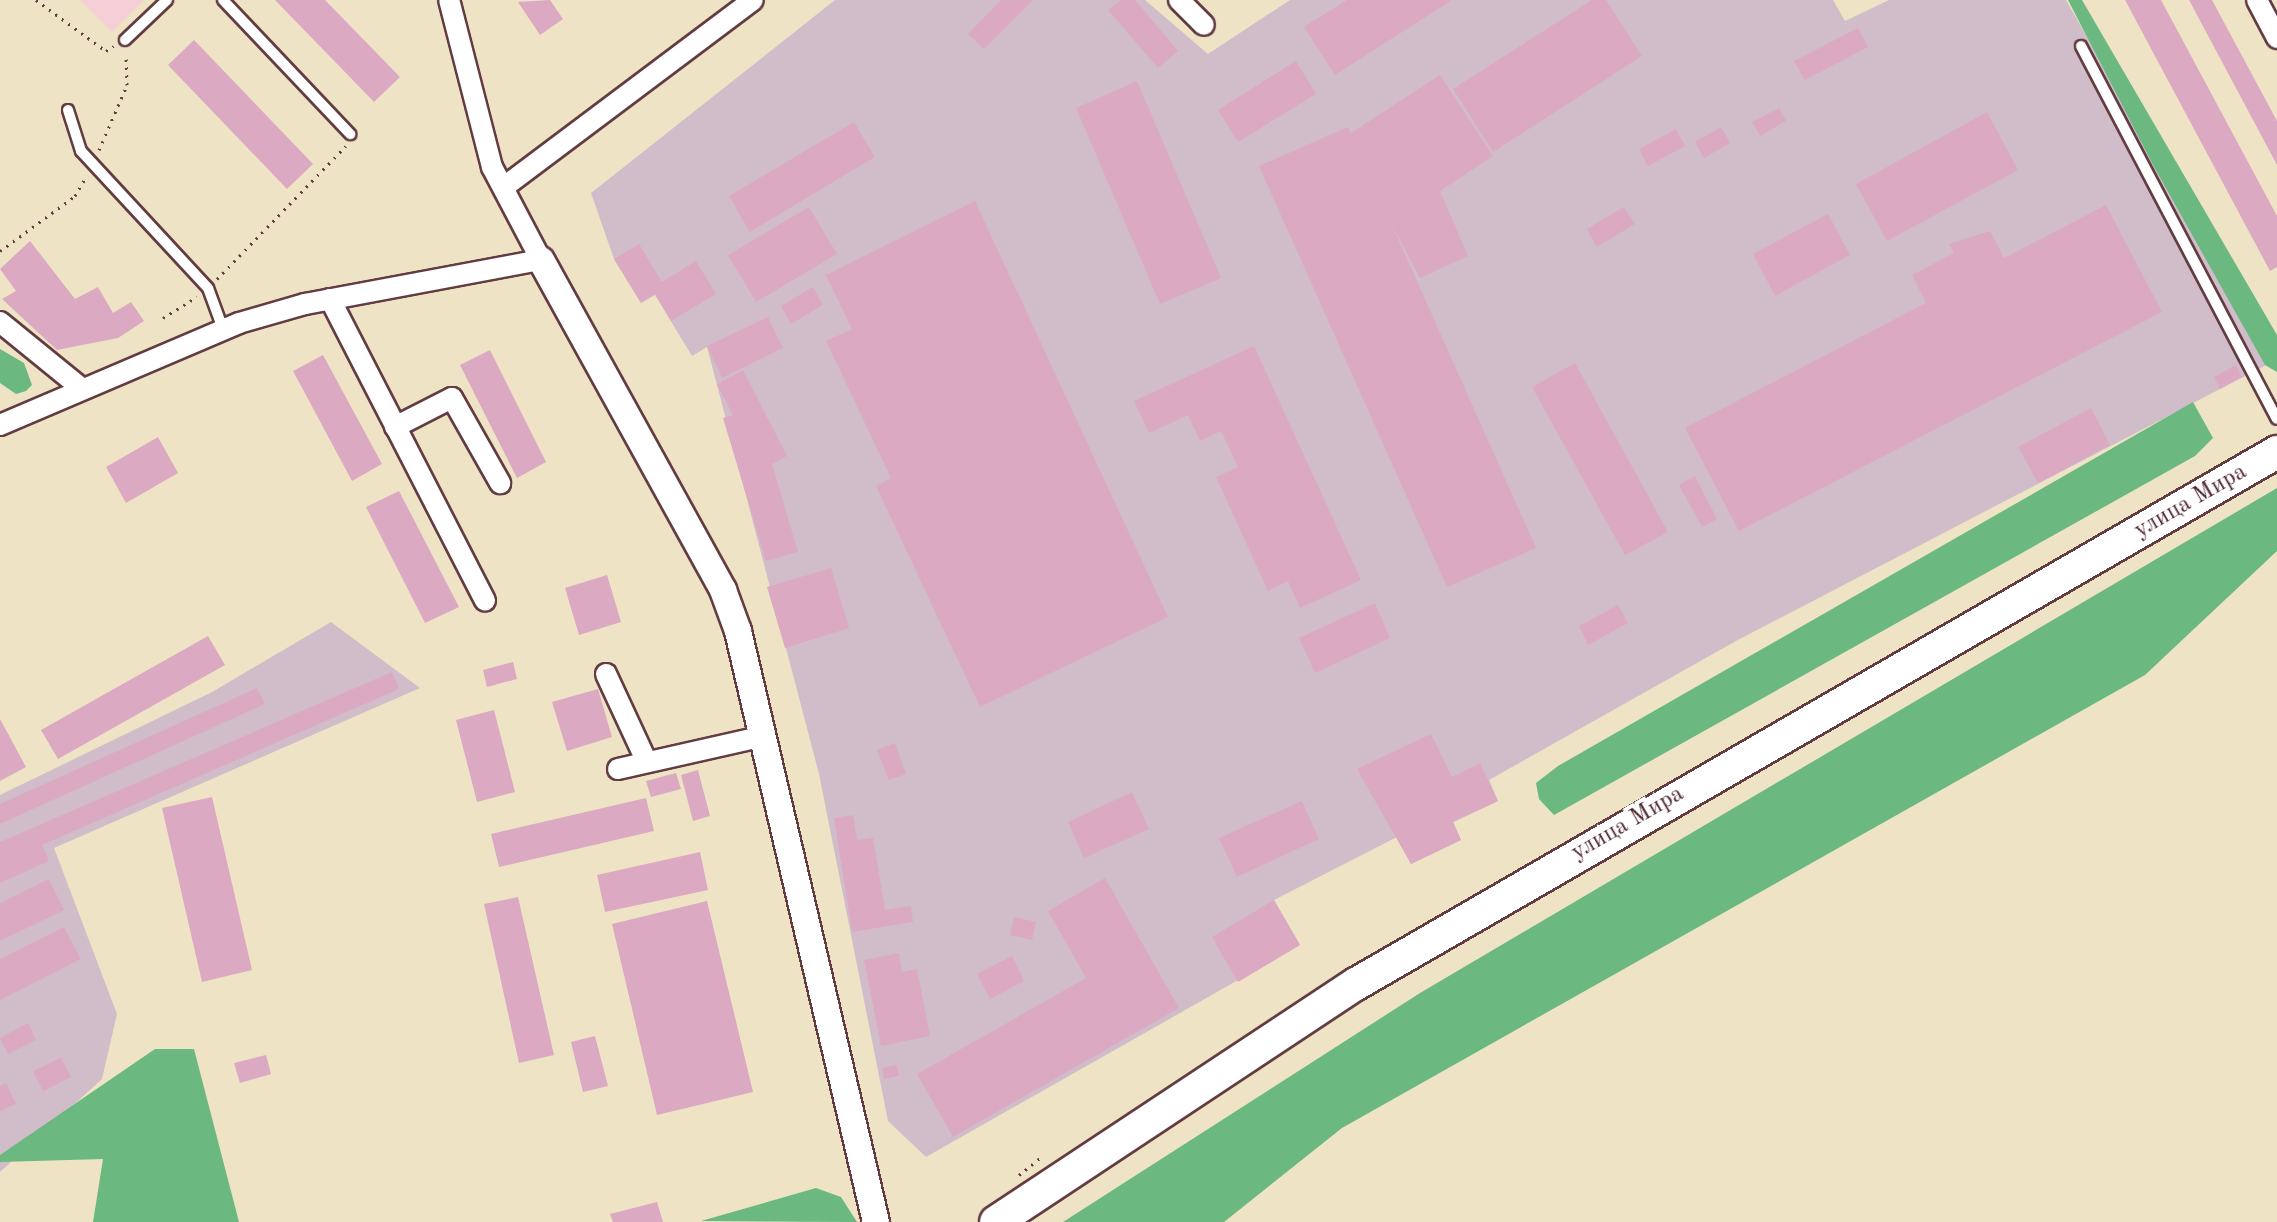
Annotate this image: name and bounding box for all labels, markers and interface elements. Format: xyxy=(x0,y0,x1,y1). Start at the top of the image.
street label: улица Мира xyxy=(2129,458,2253,546)
street label: улица Мира xyxy=(1566,780,1690,868)

